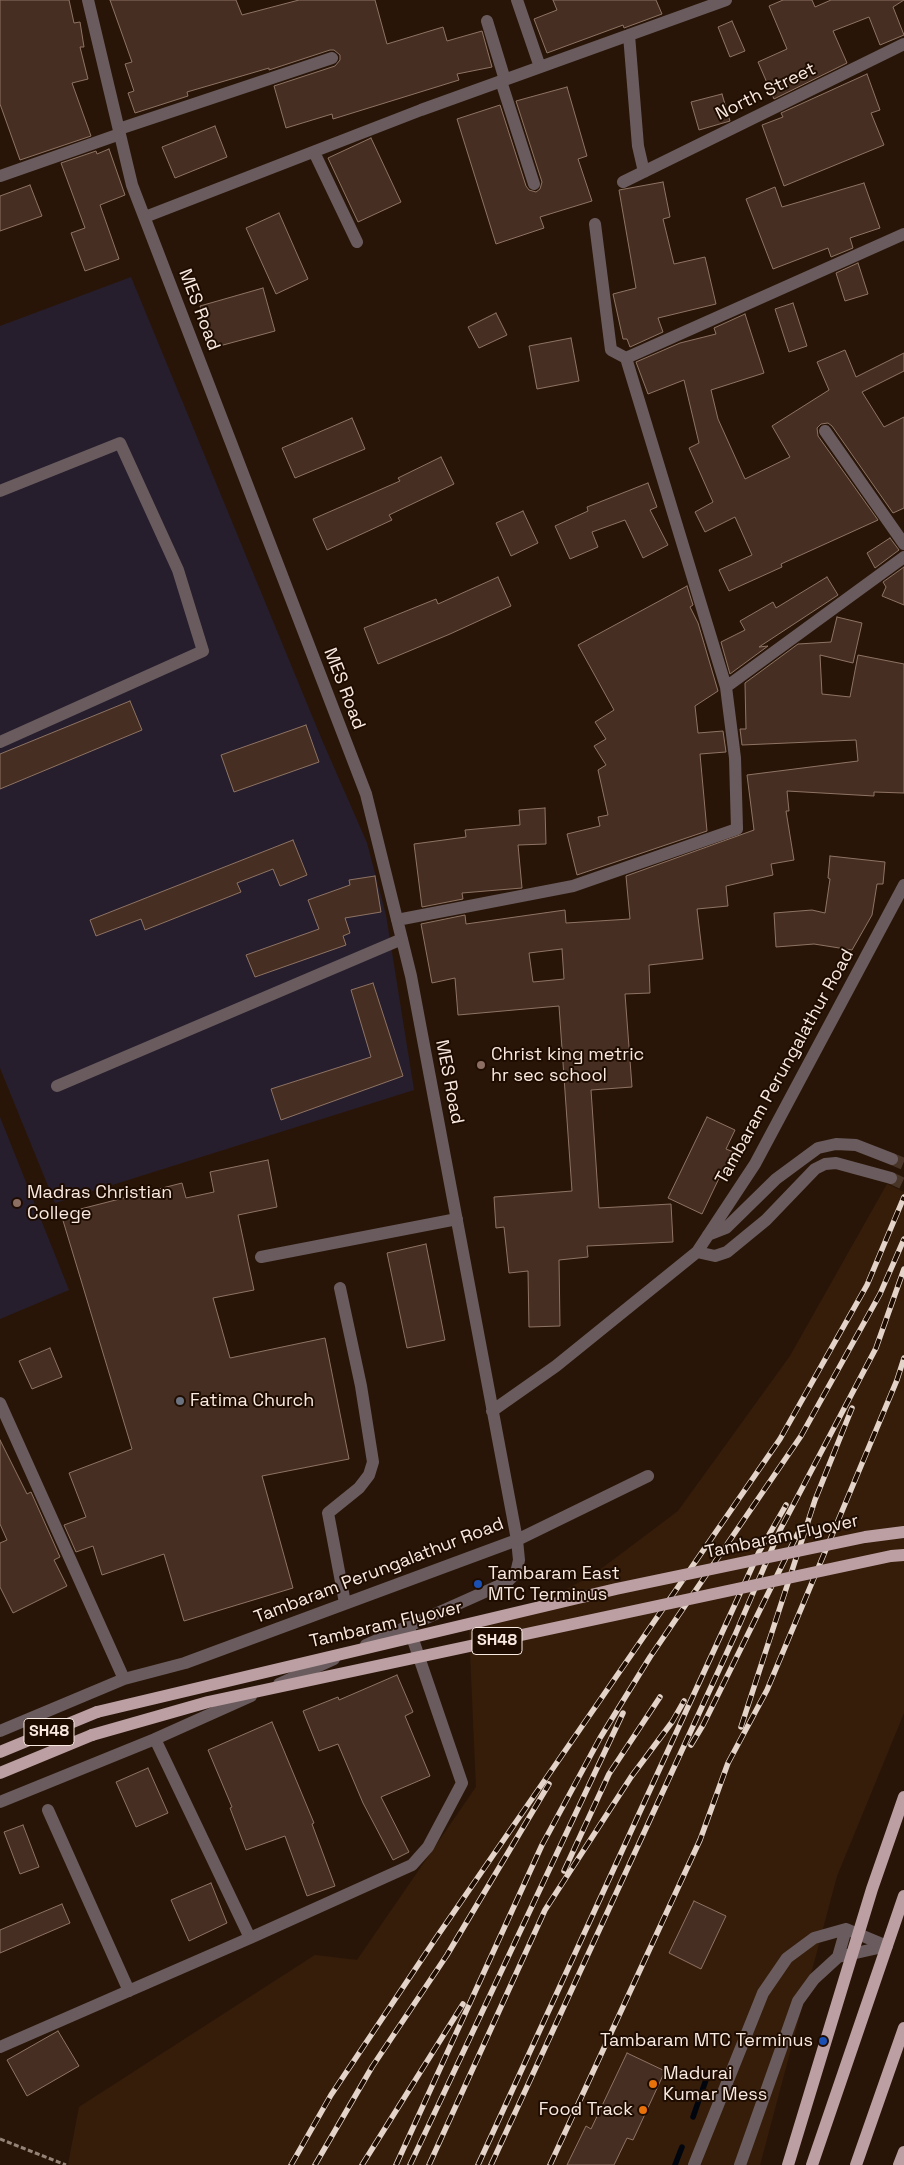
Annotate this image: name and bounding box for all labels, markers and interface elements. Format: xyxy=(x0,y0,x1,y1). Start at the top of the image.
street label: North Street xyxy=(712,58,820,126)
street label: MES Road xyxy=(174,266,224,354)
street label: MES Road xyxy=(319,645,369,733)
street label: Tambaram Perungalathur Road xyxy=(711,946,859,1188)
street label: MES Road xyxy=(430,1038,468,1126)
place label: Christ king metric hr sec school xyxy=(491,1044,644,1086)
marker: Christ king metric hr sec school xyxy=(475,1059,487,1071)
place label: Madras Christian College xyxy=(27,1182,172,1224)
marker: Madras Christian College xyxy=(11,1197,23,1209)
place label: Fatima Church xyxy=(190,1390,314,1412)
marker: Fatima Church xyxy=(174,1395,186,1407)
street label: Tambaram Flyover xyxy=(703,1510,861,1564)
street label: Tambaram Perungalathur Road xyxy=(251,1513,507,1629)
place label: Tambaram East MTC Terminus xyxy=(488,1563,620,1606)
marker: Tambaram East MTC Terminus xyxy=(472,1578,484,1590)
street label: Tambaram Flyover xyxy=(307,1597,465,1653)
road number: SH48 xyxy=(472,1628,522,1654)
road number: SH48 xyxy=(24,1718,74,1745)
place label: Tambaram MTC Terminus xyxy=(600,2030,813,2052)
marker: Tambaram MTC Terminus xyxy=(817,2035,829,2047)
place label: Madurai Kumar Mess xyxy=(663,2063,767,2106)
marker: Madurai Kumar Mess xyxy=(647,2078,659,2090)
place label: Food Track xyxy=(539,2099,633,2121)
marker: Food Track xyxy=(637,2104,649,2116)

